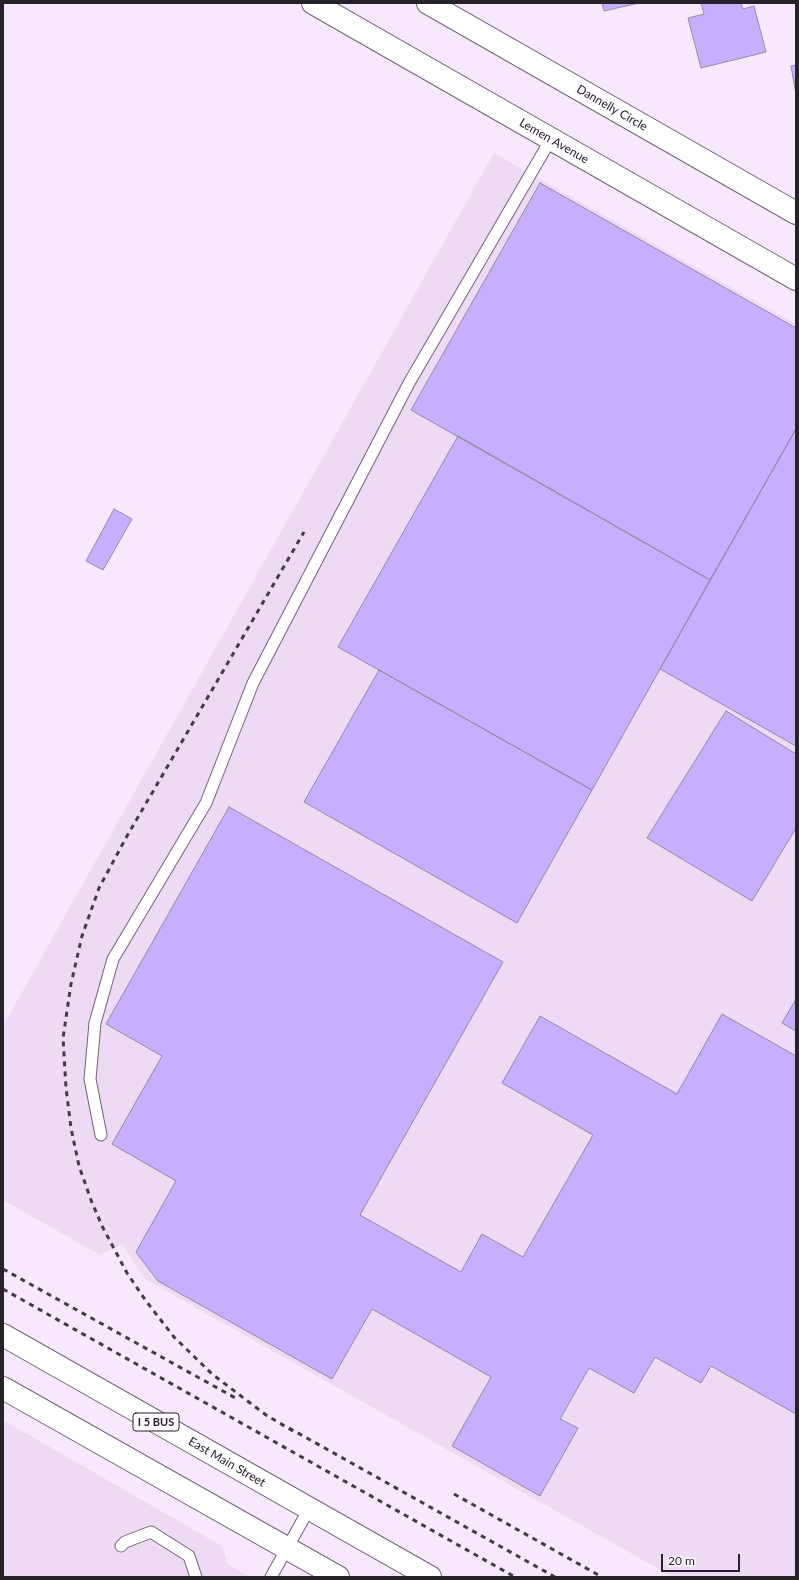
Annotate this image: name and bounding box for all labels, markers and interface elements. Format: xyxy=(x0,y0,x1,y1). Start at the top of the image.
street label: Dannelly Circle xyxy=(574,82,650,134)
street label: Lemen Avenue xyxy=(517,115,591,167)
road number: I 5 BUS xyxy=(133,1413,179,1431)
street label: East Main Street xyxy=(186,1434,268,1490)
scale bar xyxy=(663,1546,742,1572)
text: 20 m xyxy=(668,1553,695,1568)

